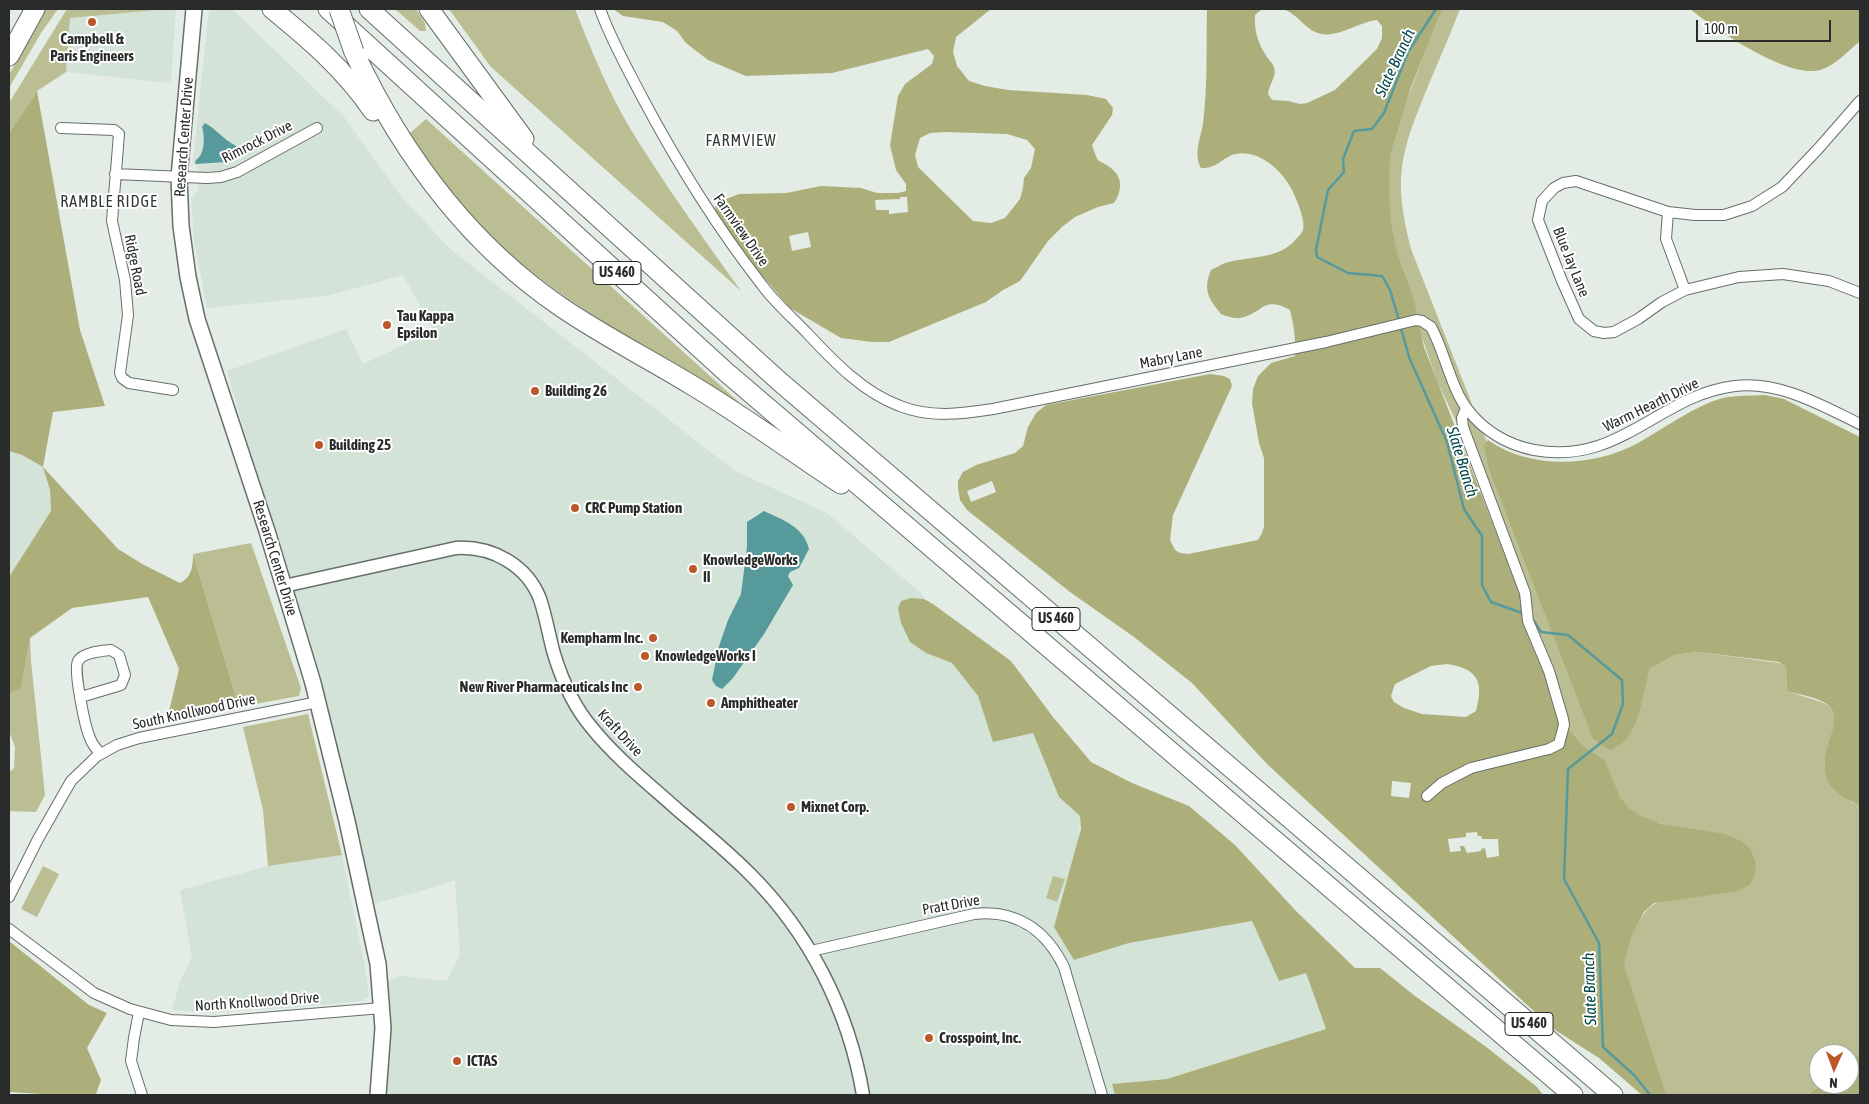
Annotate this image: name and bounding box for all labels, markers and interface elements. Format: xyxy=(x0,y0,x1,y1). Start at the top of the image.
scale bar xyxy=(1699,10,1834,42)
marker: Campbell & Paris Engineers xyxy=(86,16,98,28)
text: 100 m xyxy=(1704,20,1738,37)
water label: Slate Branch xyxy=(1371,26,1419,100)
place label: Campbell & Paris Engineers xyxy=(50,30,134,65)
street label: Research Center Drive xyxy=(171,76,197,198)
street label: Rimrock Drive xyxy=(219,117,295,167)
district label: FARMVIEW xyxy=(704,131,778,151)
street label: Farmview Drive xyxy=(709,190,773,270)
district label: RAMBLE RIDGE xyxy=(59,192,159,212)
street label: Blue Jay Lane xyxy=(1549,224,1593,300)
street label: Ridge Road xyxy=(120,233,150,297)
road number: US 460 xyxy=(593,262,641,284)
place label: Tau Kappa Epsilon xyxy=(397,307,454,342)
marker: Tau Kappa Epsilon xyxy=(381,319,393,331)
street label: Mabry Lane xyxy=(1138,343,1204,373)
street label: Warm Hearth Drive xyxy=(1600,374,1702,436)
place label: Building 26 xyxy=(545,382,607,400)
marker: Building 26 xyxy=(529,385,541,397)
water label: Slate Branch xyxy=(1442,424,1482,500)
place label: Building 25 xyxy=(329,436,391,454)
marker: Building 25 xyxy=(313,439,325,451)
street label: Research Center Drive xyxy=(249,498,301,618)
place label: CRC Pump Station xyxy=(585,499,682,517)
marker: CRC Pump Station xyxy=(569,502,581,514)
place label: KnowledgeWorks II xyxy=(703,551,798,586)
marker: KnowledgeWorks II xyxy=(687,563,699,575)
road number: US 460 xyxy=(1032,608,1080,630)
place label: Kempharm Inc. xyxy=(560,629,643,647)
marker: Kempharm Inc. xyxy=(647,632,659,644)
place label: KnowledgeWorks I xyxy=(655,647,756,665)
marker: KnowledgeWorks I xyxy=(639,650,651,662)
place label: New River Pharmaceuticals Inc xyxy=(460,678,628,696)
marker: New River Pharmaceuticals Inc xyxy=(632,681,644,693)
street label: South Knollwood Drive xyxy=(131,690,257,734)
place label: Amphitheater xyxy=(721,694,798,712)
marker: Amphitheater xyxy=(705,697,717,709)
street label: Kraft Drive xyxy=(594,706,646,760)
place label: Mixnet Corp. xyxy=(801,798,869,816)
marker: Mixnet Corp. xyxy=(785,801,797,813)
street label: Pratt Drive xyxy=(921,891,981,919)
water label: Slate Branch xyxy=(1579,952,1601,1026)
street label: North Knollwood Drive xyxy=(194,989,320,1015)
road number: US 460 xyxy=(1505,1012,1553,1036)
place label: Crosspoint, Inc. xyxy=(939,1029,1021,1047)
marker: Crosspoint, Inc. xyxy=(923,1032,935,1044)
north arrow xyxy=(1809,1044,1859,1094)
place label: ICTAS xyxy=(467,1052,497,1070)
marker: ICTAS xyxy=(451,1055,463,1067)
text: N xyxy=(1829,1075,1838,1091)

